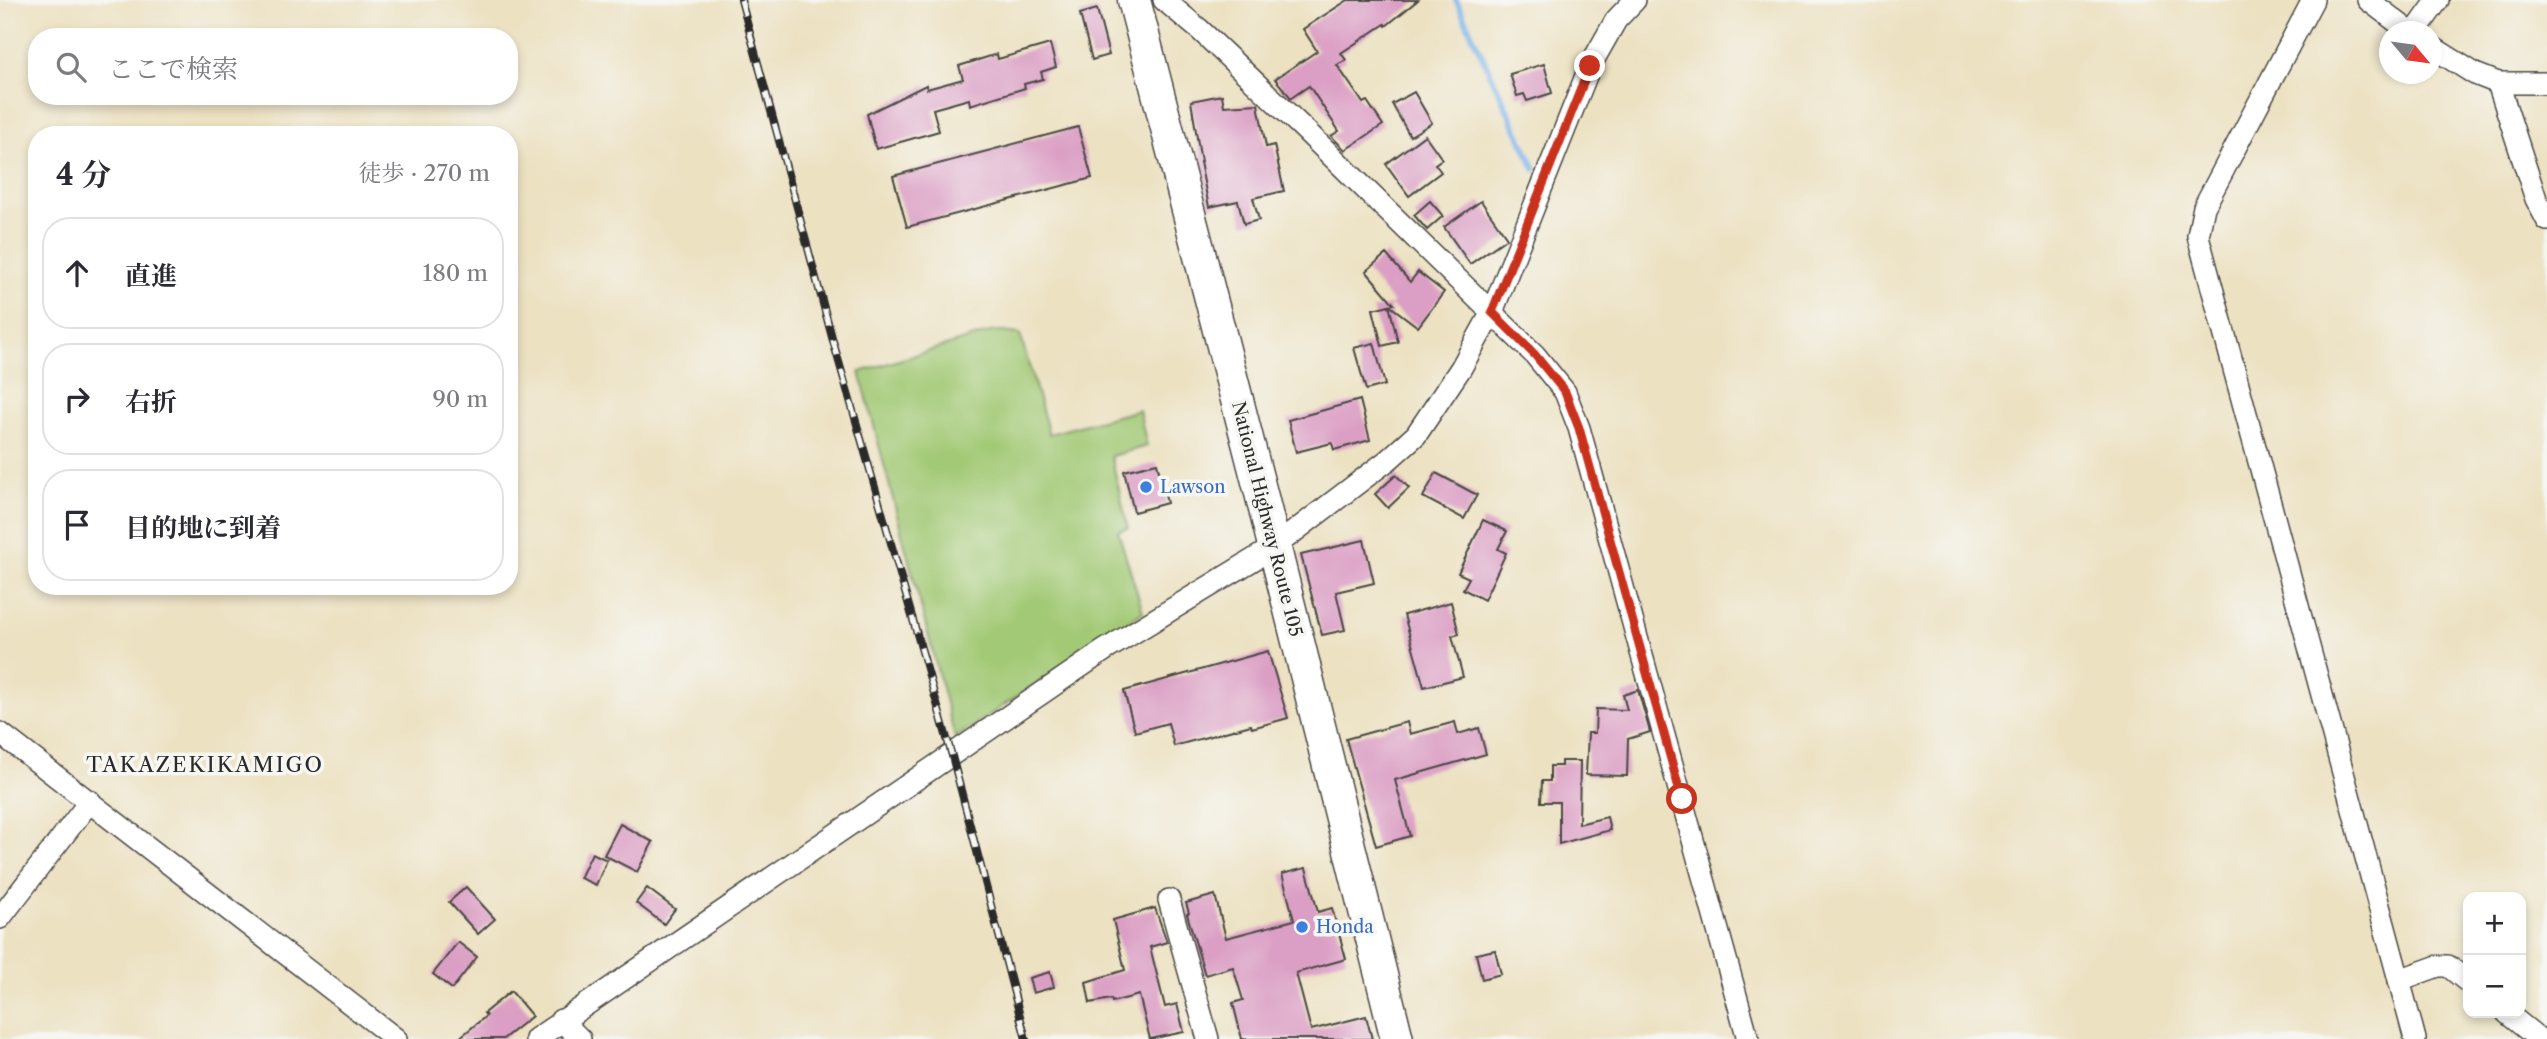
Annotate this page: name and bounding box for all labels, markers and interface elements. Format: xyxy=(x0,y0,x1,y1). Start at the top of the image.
north arrow xyxy=(2379,21,2442,84)
search box xyxy=(28,28,518,105)
icon: search xyxy=(52,48,90,86)
route end xyxy=(1574,50,1605,81)
text: ここで検索 xyxy=(108,53,238,85)
text: 4 分 xyxy=(56,156,111,193)
text: 徒歩 · 270 m xyxy=(359,159,490,187)
icon: ahead xyxy=(58,254,96,292)
text: 180 m xyxy=(423,259,488,287)
text: 直進 xyxy=(125,260,177,292)
icon: right xyxy=(58,380,96,418)
text: 90 m xyxy=(432,385,488,413)
text: 右折 xyxy=(125,386,177,418)
street label: National Highway Route 105 xyxy=(1227,399,1307,639)
place label: Lawson xyxy=(1160,476,1226,498)
marker: Lawson xyxy=(1138,479,1154,495)
icon: arrive xyxy=(58,506,96,544)
text: 目的地に到着 xyxy=(125,512,281,544)
district label: TAKAZEKIKAMIGO xyxy=(86,752,324,777)
route start xyxy=(1666,783,1697,814)
map controls xyxy=(2463,892,2526,1018)
button: + xyxy=(2463,892,2526,955)
place label: Honda xyxy=(1316,916,1374,938)
marker: Honda xyxy=(1294,919,1310,935)
button: − xyxy=(2463,955,2526,1018)

